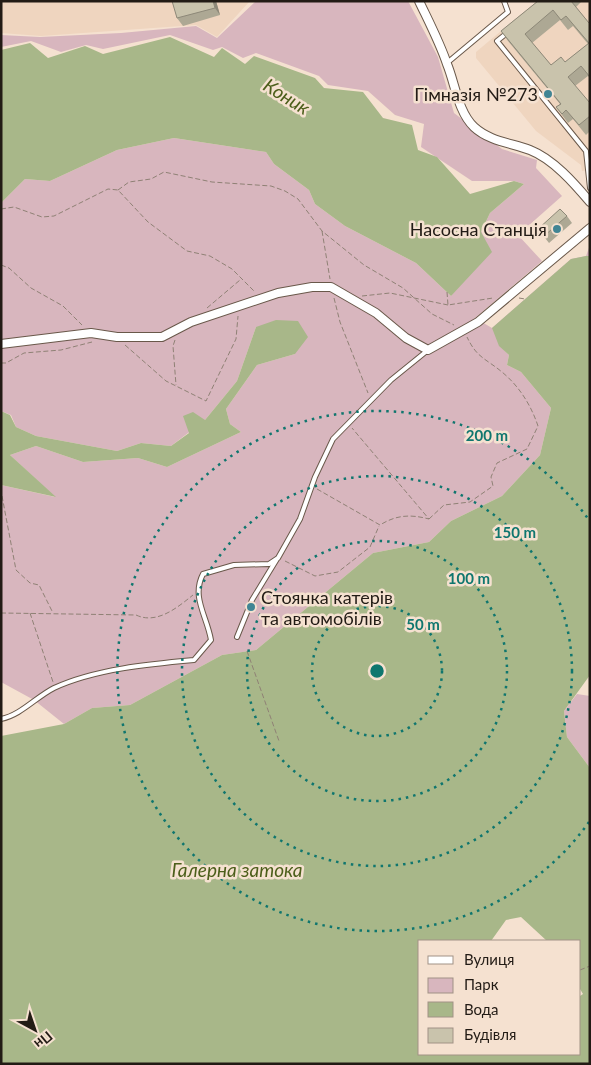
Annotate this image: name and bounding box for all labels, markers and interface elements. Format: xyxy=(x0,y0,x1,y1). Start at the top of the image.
water label: Коник xyxy=(260,73,315,120)
place label: Гімназія №273 xyxy=(414,83,538,105)
marker: Гімназія №273 xyxy=(542,88,554,100)
place label: Насосна Станція xyxy=(410,218,547,240)
marker: Насосна Станція xyxy=(551,223,563,235)
text: 200 m xyxy=(466,426,508,444)
text: 150 m xyxy=(494,523,536,541)
text: 100 m xyxy=(448,569,490,587)
place label: Стоянка катерів та автомобілів xyxy=(261,586,393,629)
marker: Стоянка катерів та автомобілів xyxy=(245,601,257,613)
text: 50 m xyxy=(406,615,440,633)
centre of rings xyxy=(368,662,386,680)
water label: Галерна затока xyxy=(171,858,303,881)
legend xyxy=(418,940,581,1055)
text: Вулиця xyxy=(464,950,514,968)
text: Парк xyxy=(464,975,499,993)
text: Вода xyxy=(464,1000,499,1018)
north arrow xyxy=(10,1005,60,1055)
text: Будівля xyxy=(464,1025,516,1043)
text: Пн xyxy=(31,1028,56,1053)

